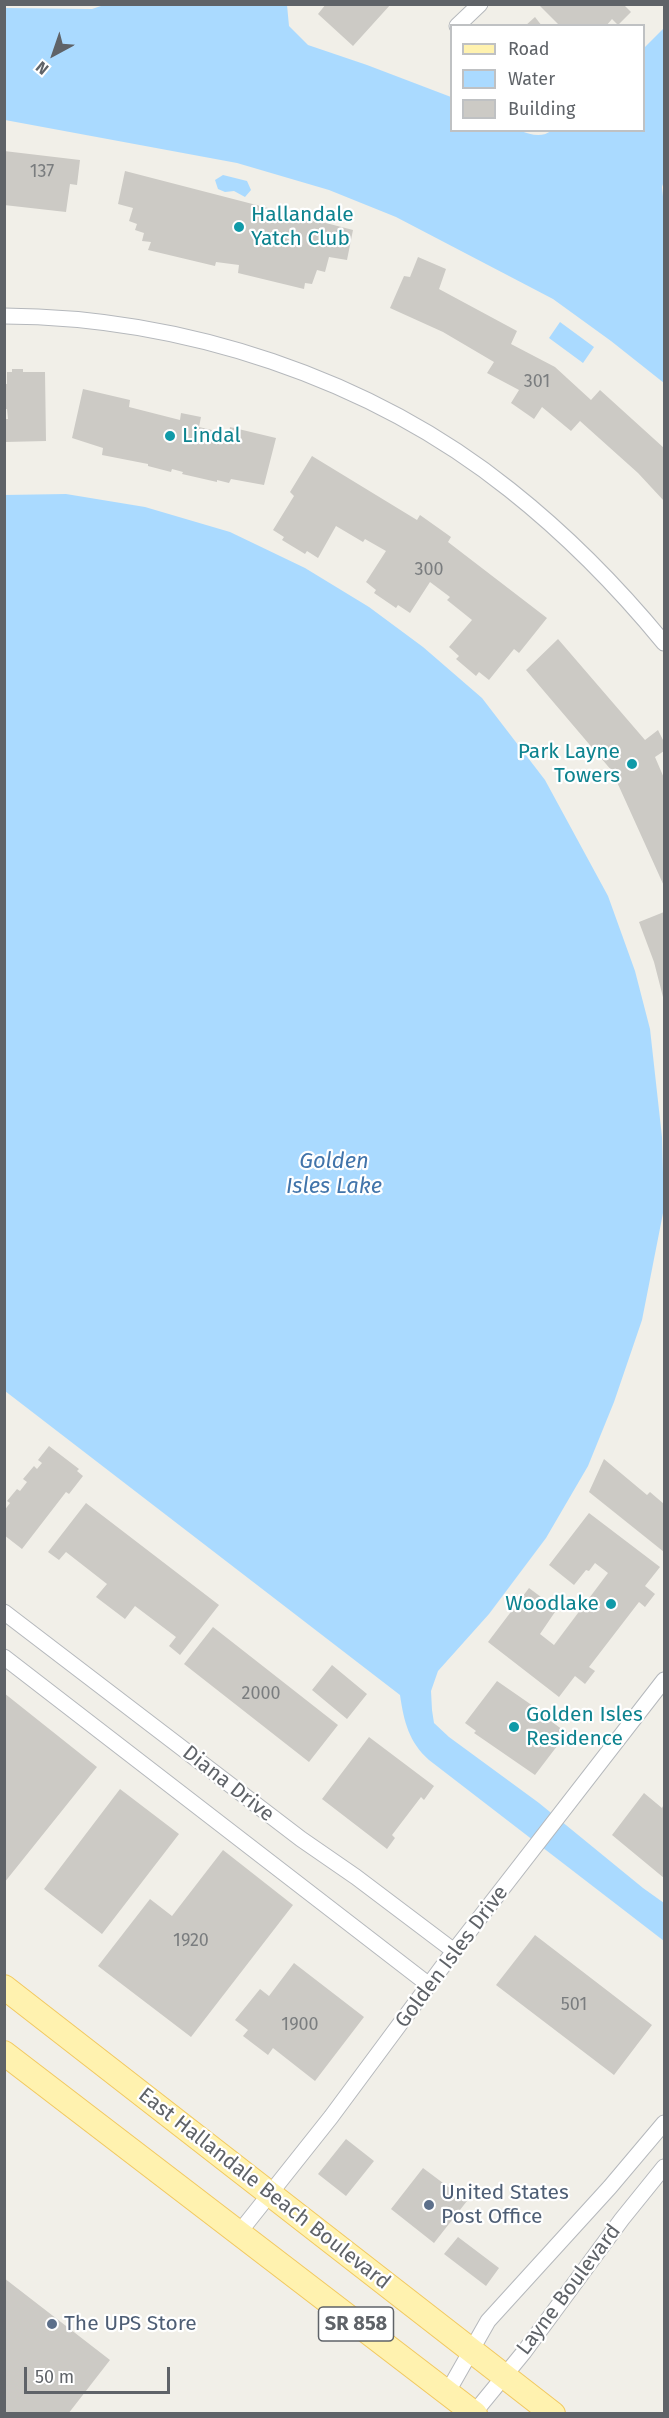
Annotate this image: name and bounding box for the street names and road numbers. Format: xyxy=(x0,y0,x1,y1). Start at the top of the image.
street label: Diana Drive xyxy=(177,1740,279,1828)
street label: Golden Isles Drive xyxy=(390,1881,514,2033)
street label: East Hallandale Beach Boulevard xyxy=(133,2083,395,2295)
street label: Layne Boulevard xyxy=(512,2220,626,2360)
road number: SR 858 xyxy=(318,2307,394,2341)

